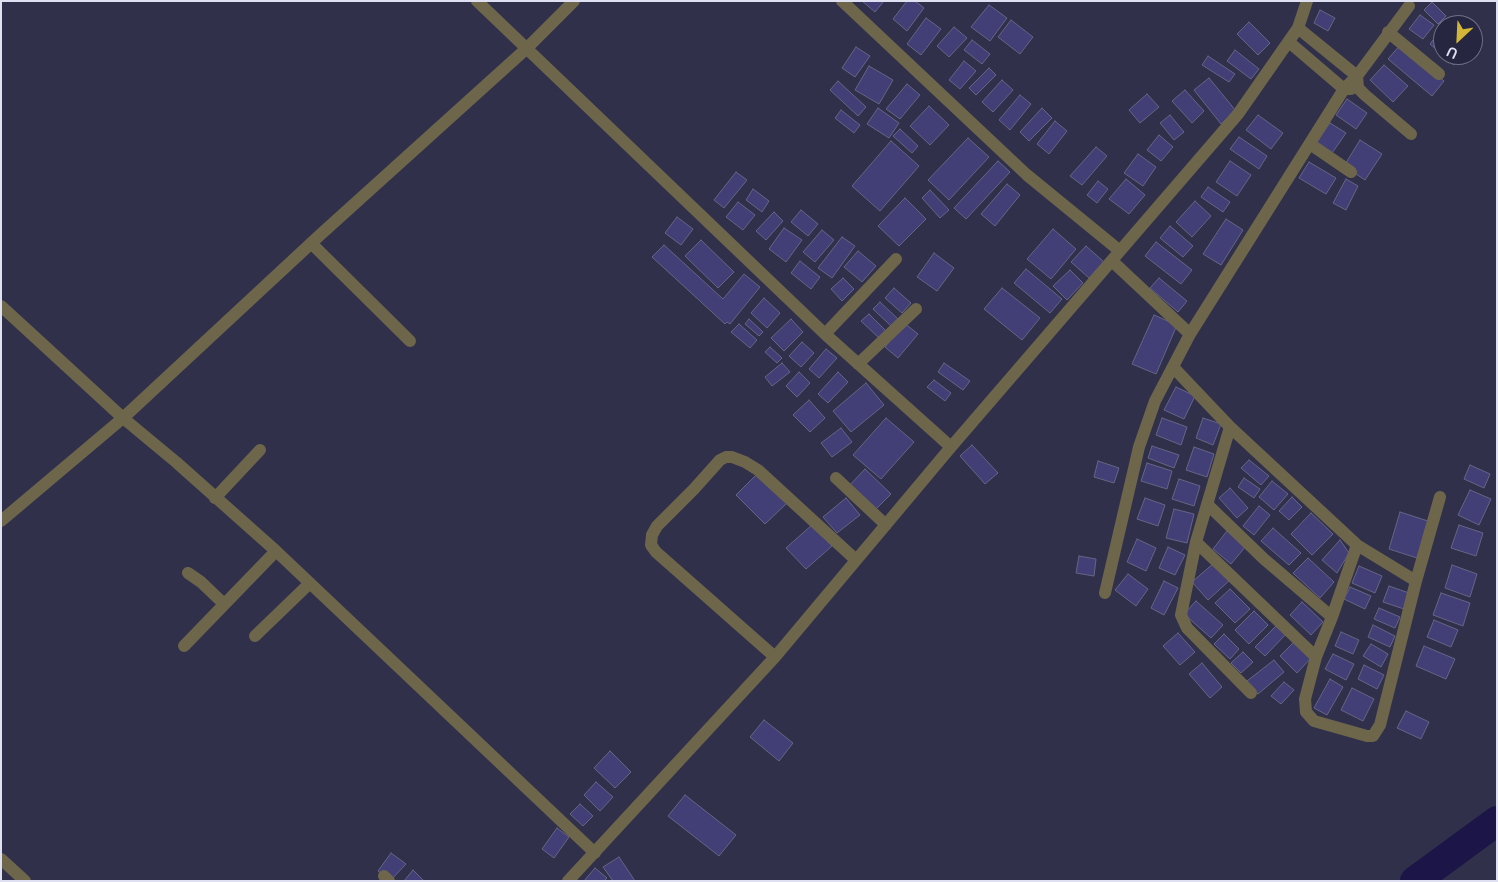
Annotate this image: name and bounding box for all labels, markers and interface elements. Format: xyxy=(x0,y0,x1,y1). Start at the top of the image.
north arrow xyxy=(1433,15,1483,65)
text: U xyxy=(1444,43,1460,63)

